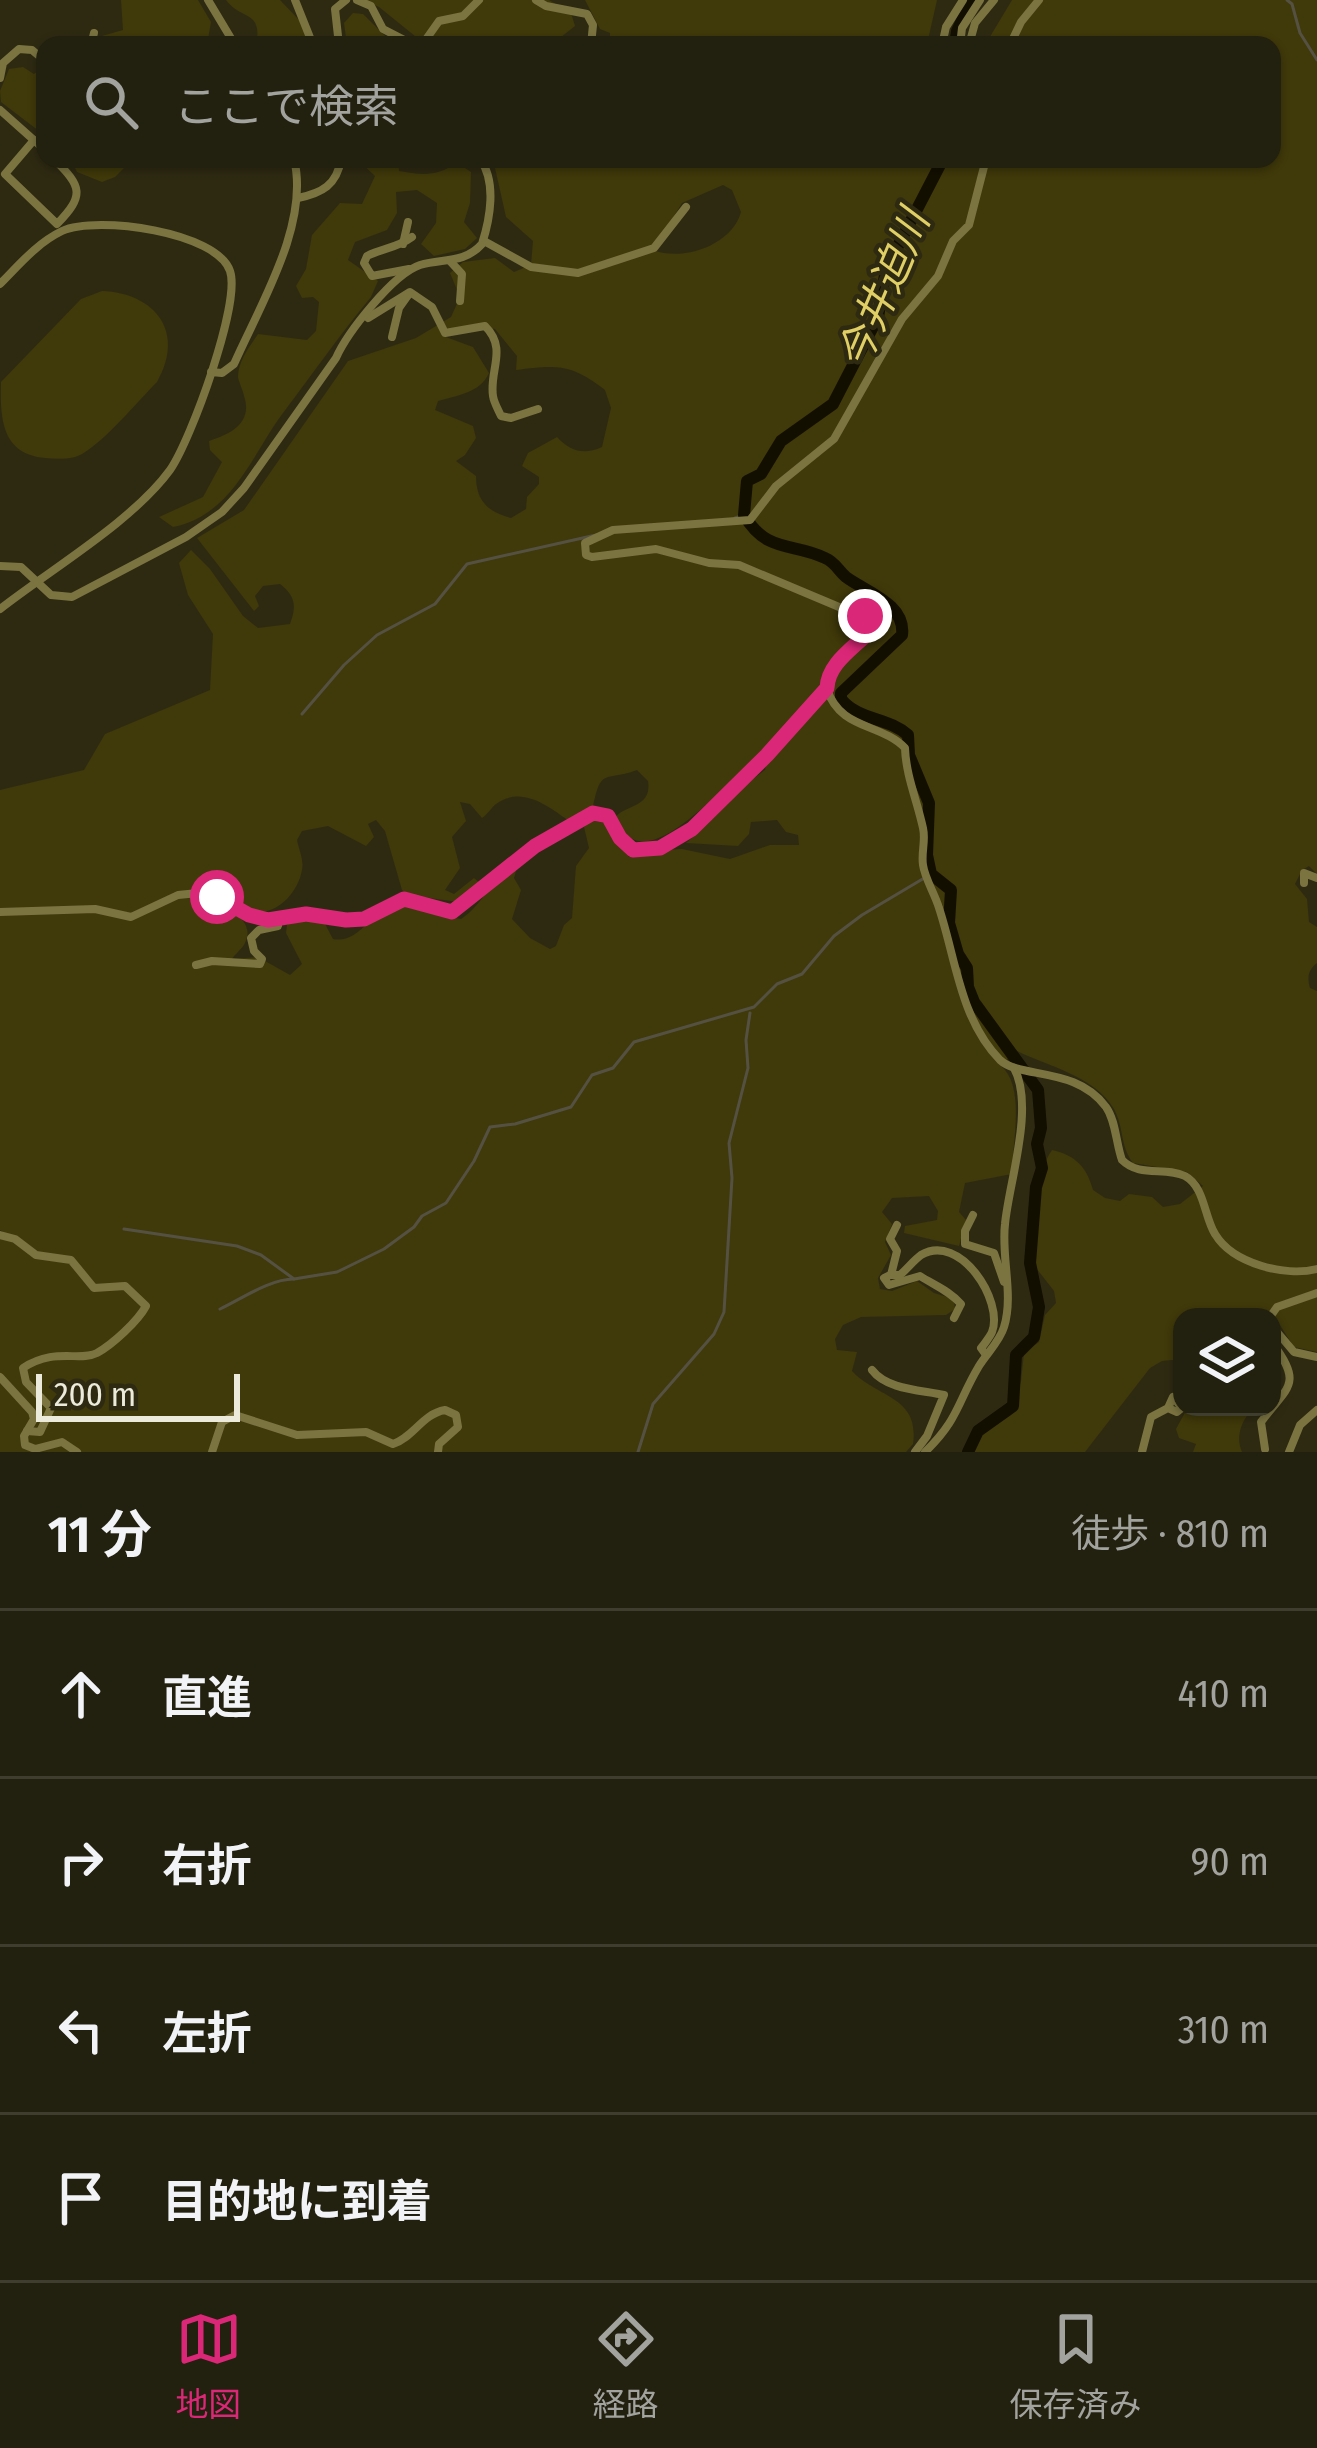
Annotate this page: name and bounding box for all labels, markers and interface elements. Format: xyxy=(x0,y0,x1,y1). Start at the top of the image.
search box xyxy=(36,36,1281,168)
icon: search xyxy=(78,69,144,135)
text: ここで検索 xyxy=(174,80,399,134)
water label: 今井迫川 xyxy=(828,199,941,377)
route end xyxy=(838,589,892,643)
route start xyxy=(190,870,244,924)
map controls xyxy=(1173,1308,1281,1416)
button: layers xyxy=(1173,1308,1281,1416)
scale bar xyxy=(36,1368,240,1421)
text: 200 m xyxy=(54,1375,136,1415)
text: 11 分 xyxy=(48,1504,152,1566)
text: 徒歩 · 810 m xyxy=(1071,1511,1269,1557)
icon: ahead xyxy=(48,1661,114,1727)
text: 直進 xyxy=(162,1671,252,1725)
text: 410 m xyxy=(1178,1671,1269,1717)
icon: right xyxy=(48,1829,114,1895)
text: 右折 xyxy=(162,1839,252,1893)
text: 90 m xyxy=(1191,1839,1269,1885)
icon: left xyxy=(48,1997,114,2063)
text: 左折 xyxy=(162,2007,252,2061)
text: 310 m xyxy=(1178,2007,1269,2053)
icon: arrive xyxy=(48,2165,114,2231)
text: 目的地に到着 xyxy=(162,2175,432,2229)
tab: 地図 xyxy=(176,2306,242,2426)
tab: 経路 xyxy=(593,2306,659,2426)
tab: 保存済み xyxy=(1010,2306,1142,2426)

